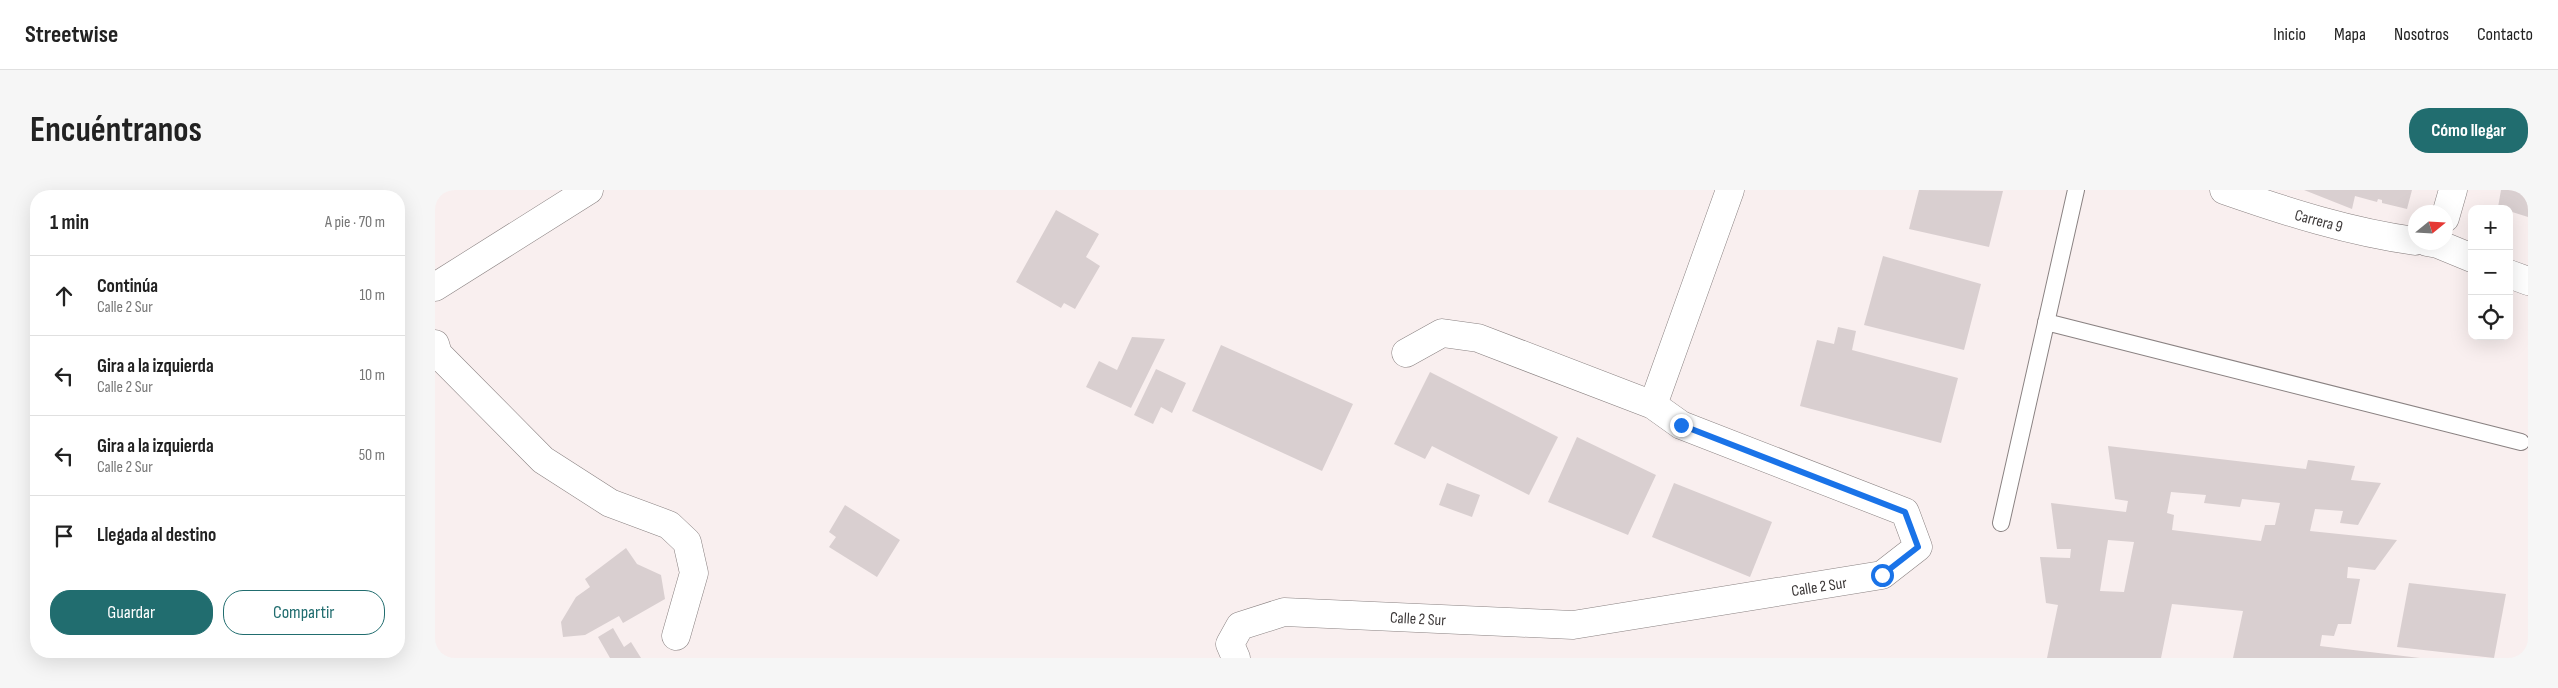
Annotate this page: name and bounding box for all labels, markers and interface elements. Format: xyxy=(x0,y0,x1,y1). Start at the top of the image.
text: Streetwise xyxy=(25,20,118,49)
text: Inicio xyxy=(2273,24,2306,45)
text: Mapa xyxy=(2334,24,2366,45)
text: Nosotros xyxy=(2394,24,2449,45)
text: Contacto xyxy=(2477,24,2533,45)
button: Cómo llegar xyxy=(2409,108,2528,153)
text: Encuéntranos xyxy=(30,109,202,152)
north arrow xyxy=(2408,205,2453,250)
map controls xyxy=(2468,205,2513,340)
button: + xyxy=(2468,205,2513,250)
street label: Carrera 9 xyxy=(2292,206,2345,237)
text: 1 min xyxy=(50,210,89,235)
text: A pie · 70 m xyxy=(325,213,385,232)
button: − xyxy=(2468,250,2513,295)
text: Continúa xyxy=(97,275,158,298)
icon: ahead xyxy=(50,282,78,310)
text: 10 m xyxy=(359,286,385,305)
button: locate xyxy=(2468,295,2513,340)
text: Calle 2 Sur xyxy=(97,298,153,317)
text: Gira a la izquierda xyxy=(97,355,214,378)
icon: left xyxy=(50,362,78,390)
text: 10 m xyxy=(359,366,385,385)
text: Calle 2 Sur xyxy=(97,378,153,397)
route end xyxy=(1670,414,1693,437)
text: Gira a la izquierda xyxy=(97,435,214,458)
icon: left xyxy=(50,442,78,470)
text: 50 m xyxy=(359,446,385,465)
text: Calle 2 Sur xyxy=(97,458,153,477)
icon: arrive xyxy=(50,522,78,550)
text: Llegada al destino xyxy=(97,524,216,547)
route start xyxy=(1871,564,1894,587)
street label: Calle 2 Sur xyxy=(1790,574,1849,601)
button: Guardar xyxy=(50,590,213,635)
button: Compartir xyxy=(223,590,385,635)
street label: Calle 2 Sur xyxy=(1390,609,1447,630)

